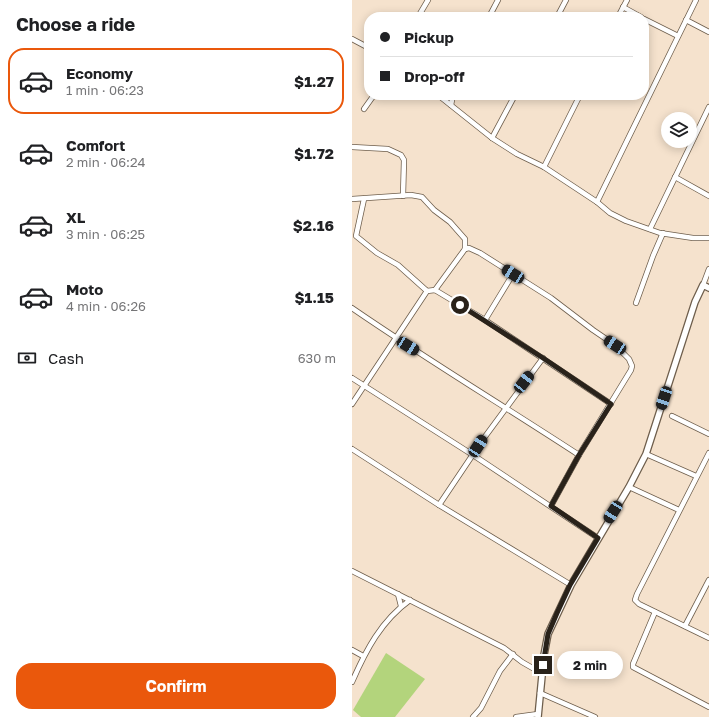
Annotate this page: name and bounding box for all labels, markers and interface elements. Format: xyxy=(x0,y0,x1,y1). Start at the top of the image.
text: Choose a ride xyxy=(16,13,135,35)
text: Pickup xyxy=(404,28,454,46)
icon: car xyxy=(18,63,54,99)
text: Economy xyxy=(66,64,133,82)
text: Drop-off xyxy=(404,67,464,85)
text: $1.27 xyxy=(294,72,334,90)
text: 1 min · 06:23 xyxy=(66,82,144,98)
map controls xyxy=(661,112,697,148)
button: layers xyxy=(661,112,697,148)
icon: car xyxy=(18,135,54,171)
text: Comfort xyxy=(66,136,125,154)
text: $1.72 xyxy=(294,144,334,162)
text: 2 min · 06:24 xyxy=(66,154,145,170)
icon: car xyxy=(18,207,54,243)
text: XL xyxy=(66,208,85,226)
text: $2.16 xyxy=(293,216,334,234)
text: 3 min · 06:25 xyxy=(66,226,145,242)
car xyxy=(500,263,526,285)
icon: car xyxy=(18,279,54,315)
text: Moto xyxy=(66,280,103,298)
text: $1.15 xyxy=(295,288,334,306)
route start xyxy=(451,296,469,314)
text: 4 min · 06:26 xyxy=(66,298,146,314)
car xyxy=(602,333,628,357)
car xyxy=(395,335,421,357)
icon: cash xyxy=(16,347,38,369)
text: Cash xyxy=(48,349,84,367)
text: 630 m xyxy=(298,350,336,366)
car xyxy=(512,369,536,395)
car xyxy=(655,385,673,411)
car xyxy=(466,433,490,459)
car xyxy=(602,499,624,525)
callout: 2 min xyxy=(557,651,623,679)
route end xyxy=(534,656,552,674)
text: 2 min xyxy=(573,657,607,673)
button: Confirm xyxy=(16,663,336,709)

